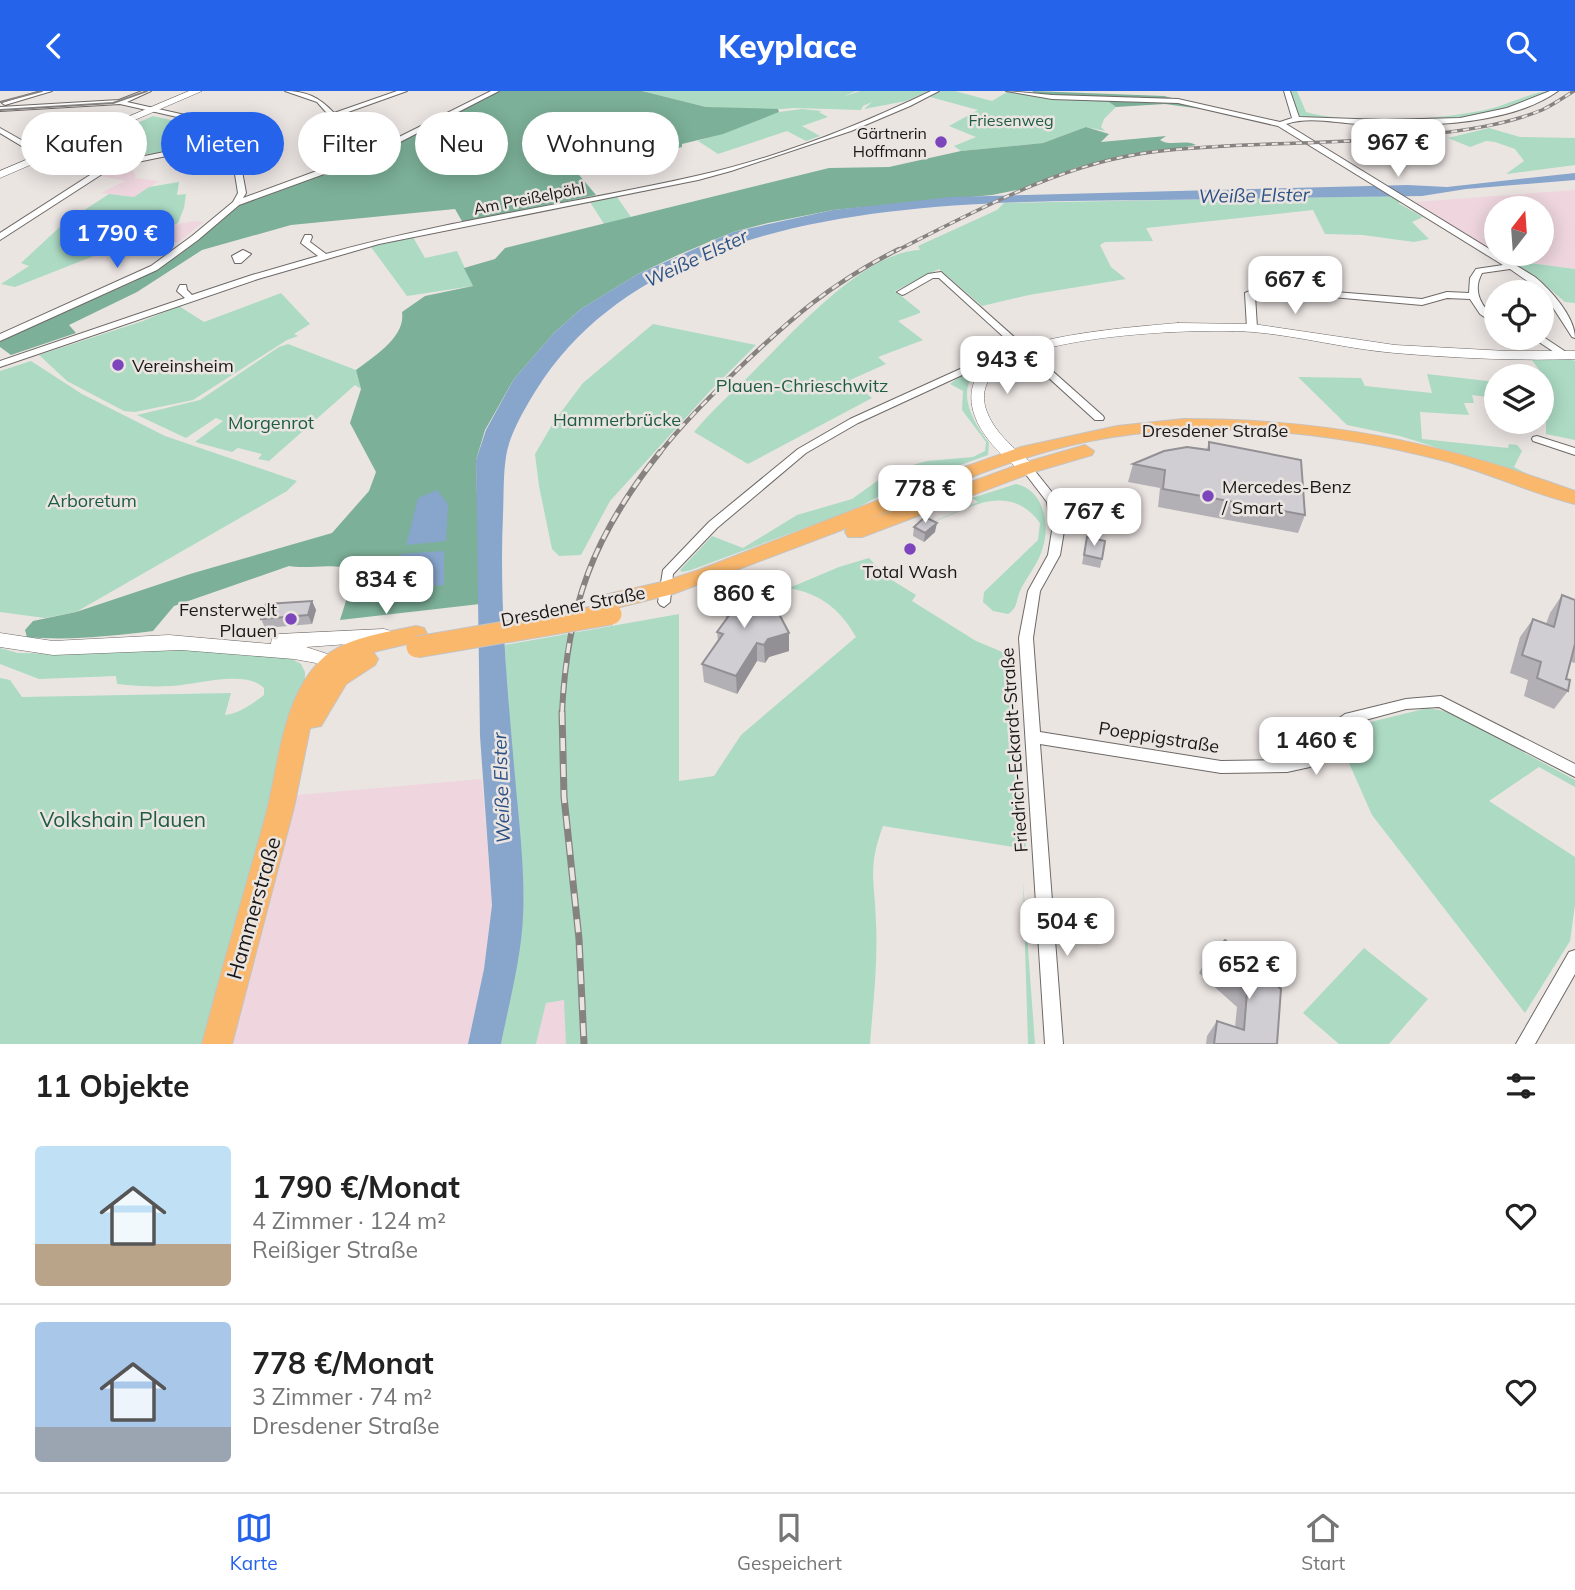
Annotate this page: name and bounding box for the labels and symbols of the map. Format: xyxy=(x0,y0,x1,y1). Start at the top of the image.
park label: Friesenweg xyxy=(968,110,1054,130)
pin: 967 € xyxy=(1349,119,1447,179)
place label: Gärtnerin Hoffmann xyxy=(853,123,927,161)
marker: Gärtnerin Hoffmann xyxy=(933,134,949,150)
street label: Am Preißelpöhl xyxy=(472,177,586,219)
water label: Weiße Elster xyxy=(1198,182,1311,208)
north arrow xyxy=(1484,196,1554,266)
pin: 1 790 € xyxy=(52,211,182,270)
water label: Weiße Elster xyxy=(641,223,752,292)
pin: 667 € xyxy=(1246,257,1344,316)
pin: 943 € xyxy=(958,337,1056,396)
place label: Vereinsheim xyxy=(132,354,234,377)
marker: Vereinsheim xyxy=(110,357,126,373)
park label: Plauen-Chrieschwitz xyxy=(716,374,888,397)
park label: Hammerbrücke xyxy=(553,408,681,431)
park label: Morgenrot xyxy=(228,411,314,434)
street label: Dresdener Straße xyxy=(1142,419,1288,442)
pin: 778 € xyxy=(876,465,974,525)
place label: Mercedes-Benz / Smart xyxy=(1221,475,1351,519)
marker: Mercedes-Benz / Smart xyxy=(1200,488,1216,504)
park label: Arboretum xyxy=(47,489,137,512)
pin: 767 € xyxy=(1045,489,1143,548)
marker: Total Wash xyxy=(902,541,918,557)
pin: 834 € xyxy=(337,557,435,616)
place label: Total Wash xyxy=(862,560,958,583)
pin: 860 € xyxy=(695,571,793,630)
street label: Dresdener Straße xyxy=(499,581,647,631)
place label: Fensterwelt Plauen xyxy=(179,598,277,642)
marker: Fensterwelt Plauen xyxy=(283,611,299,627)
street label: Friedrich-Eckardt-Straße xyxy=(995,647,1033,853)
street label: Poeppigstraße xyxy=(1097,716,1221,758)
pin: 1 460 € xyxy=(1251,717,1381,777)
water label: Weiße Elster xyxy=(487,731,515,844)
park label: Volkshain Plauen xyxy=(40,806,206,832)
street label: Hammerstraße xyxy=(220,834,286,982)
pin: 504 € xyxy=(1018,899,1116,958)
pin: 652 € xyxy=(1200,941,1298,1001)

